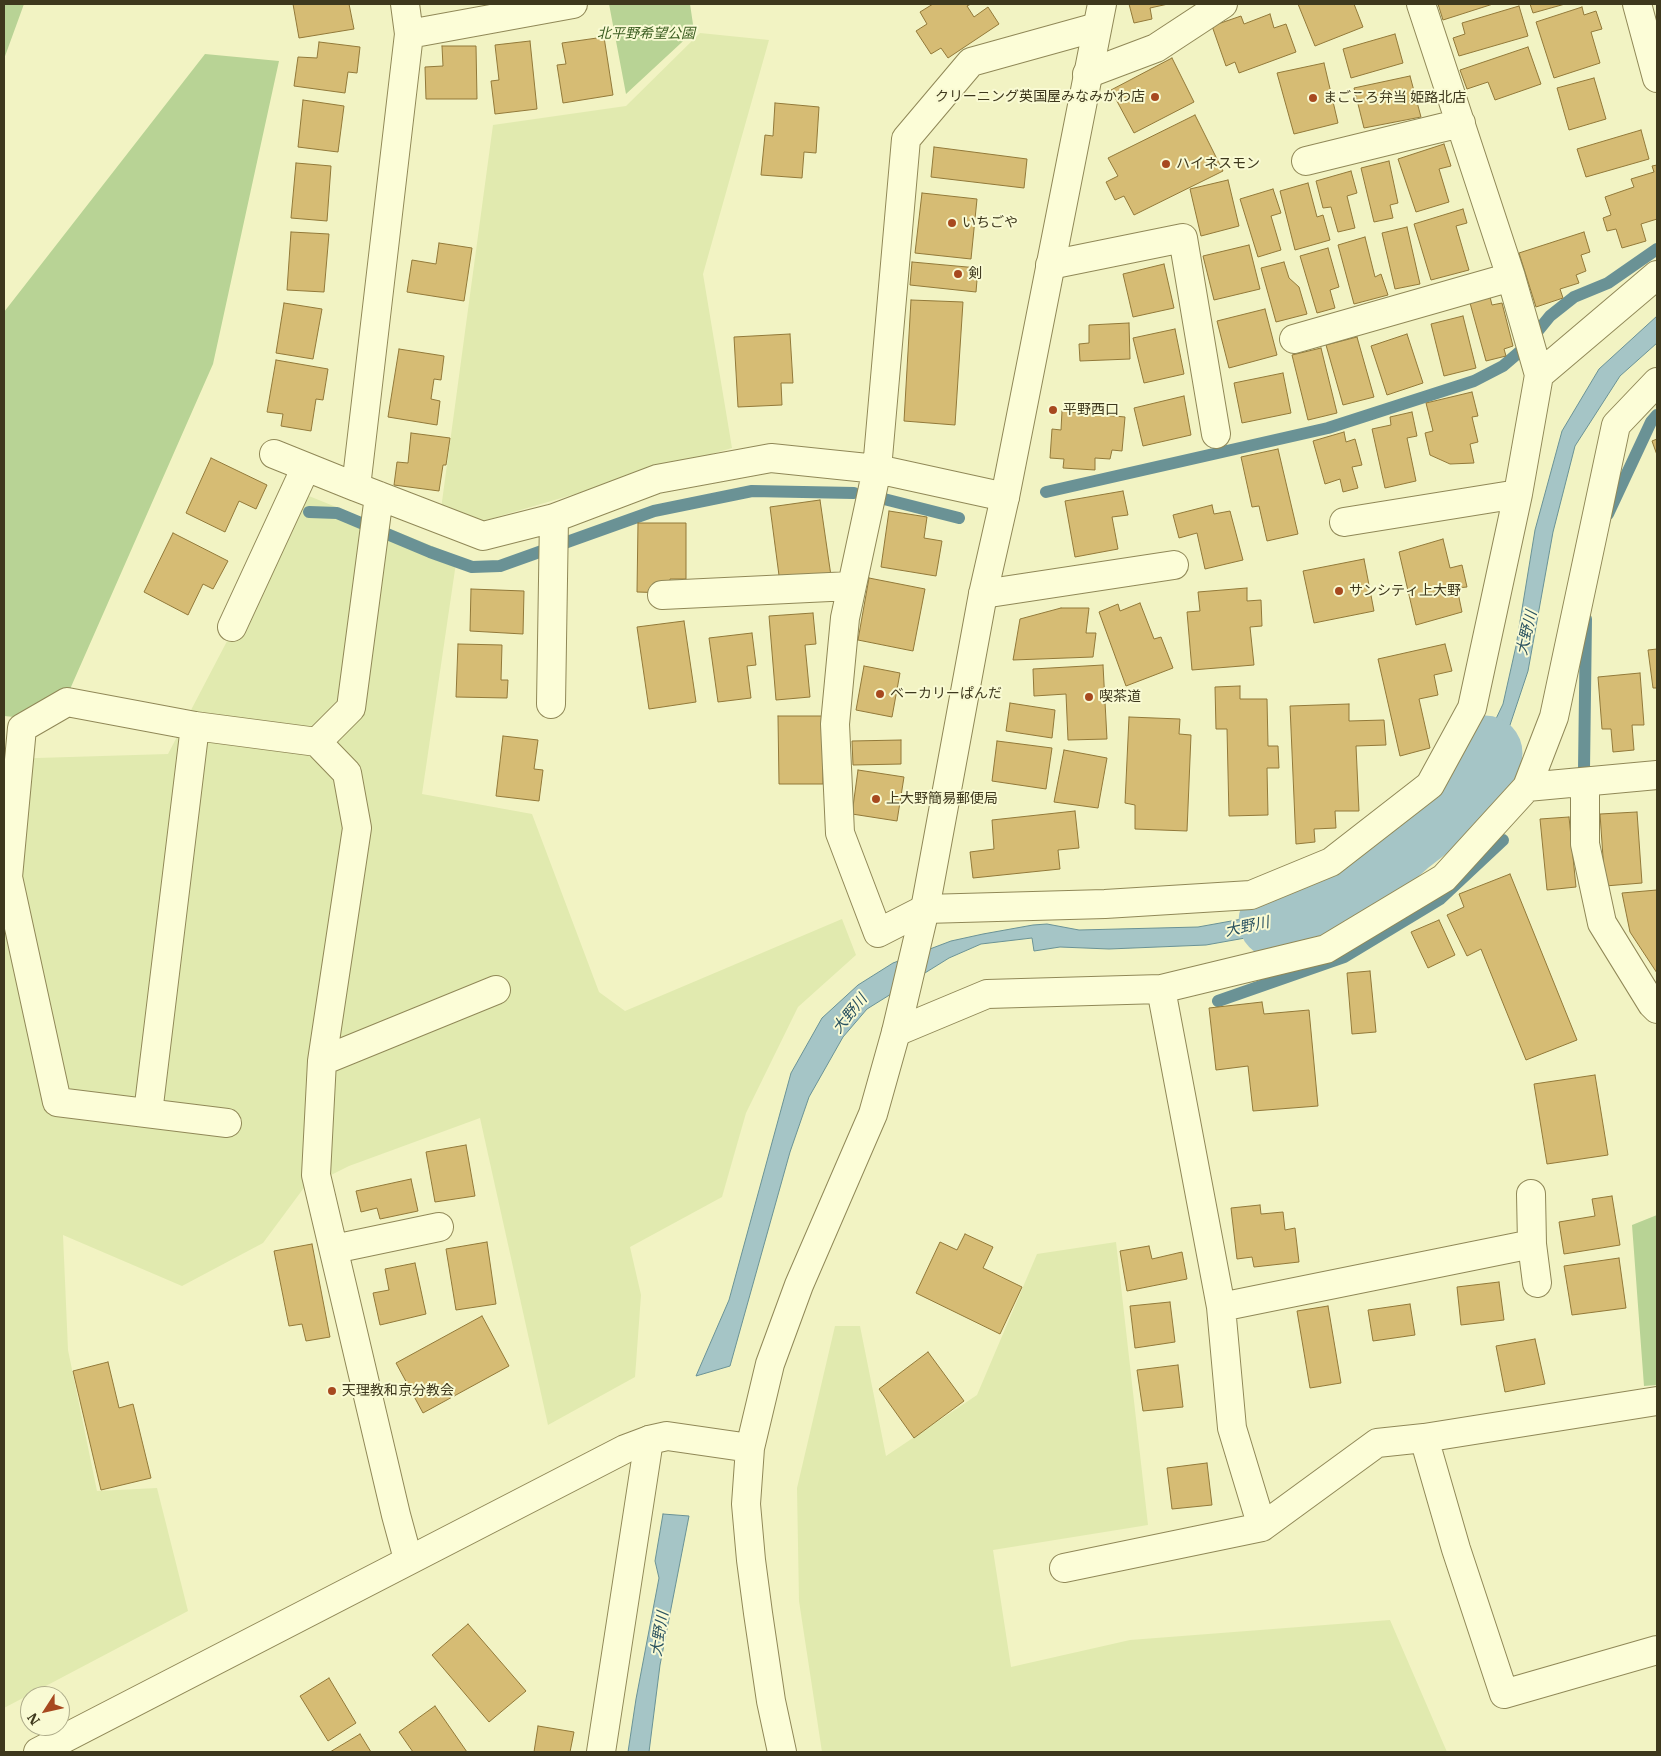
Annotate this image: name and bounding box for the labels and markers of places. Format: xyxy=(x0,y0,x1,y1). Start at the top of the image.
place label: クリーニング英国屋みなみかわ店 xyxy=(935,89,1145,105)
place label: まごころ弁当 姫路北店 xyxy=(1323,90,1466,106)
marker: クリーニング英国屋みなみかわ店 xyxy=(1149,91,1161,103)
marker: まごころ弁当 姫路北店 xyxy=(1307,92,1319,104)
place label: ハイネスモン xyxy=(1176,156,1260,172)
marker: ハイネスモン xyxy=(1160,158,1172,170)
place label: いちごや xyxy=(962,215,1018,231)
marker: いちごや xyxy=(946,217,958,229)
place label: 剣 xyxy=(968,266,982,282)
marker: 剣 xyxy=(952,268,964,280)
place label: 平野西口 xyxy=(1063,402,1119,418)
marker: 平野西口 xyxy=(1047,404,1059,416)
place label: サンシティ上大野 xyxy=(1349,583,1461,599)
marker: サンシティ上大野 xyxy=(1333,585,1345,597)
place label: ベーカリーぱんだ xyxy=(890,686,1002,702)
marker: ベーカリーぱんだ xyxy=(874,688,886,700)
place label: 喫茶道 xyxy=(1099,689,1141,705)
marker: 喫茶道 xyxy=(1083,691,1095,703)
place label: 上大野簡易郵便局 xyxy=(886,791,998,807)
marker: 上大野簡易郵便局 xyxy=(870,793,882,805)
place label: 天理教和京分教会 xyxy=(342,1383,454,1399)
marker: 天理教和京分教会 xyxy=(326,1385,338,1397)

